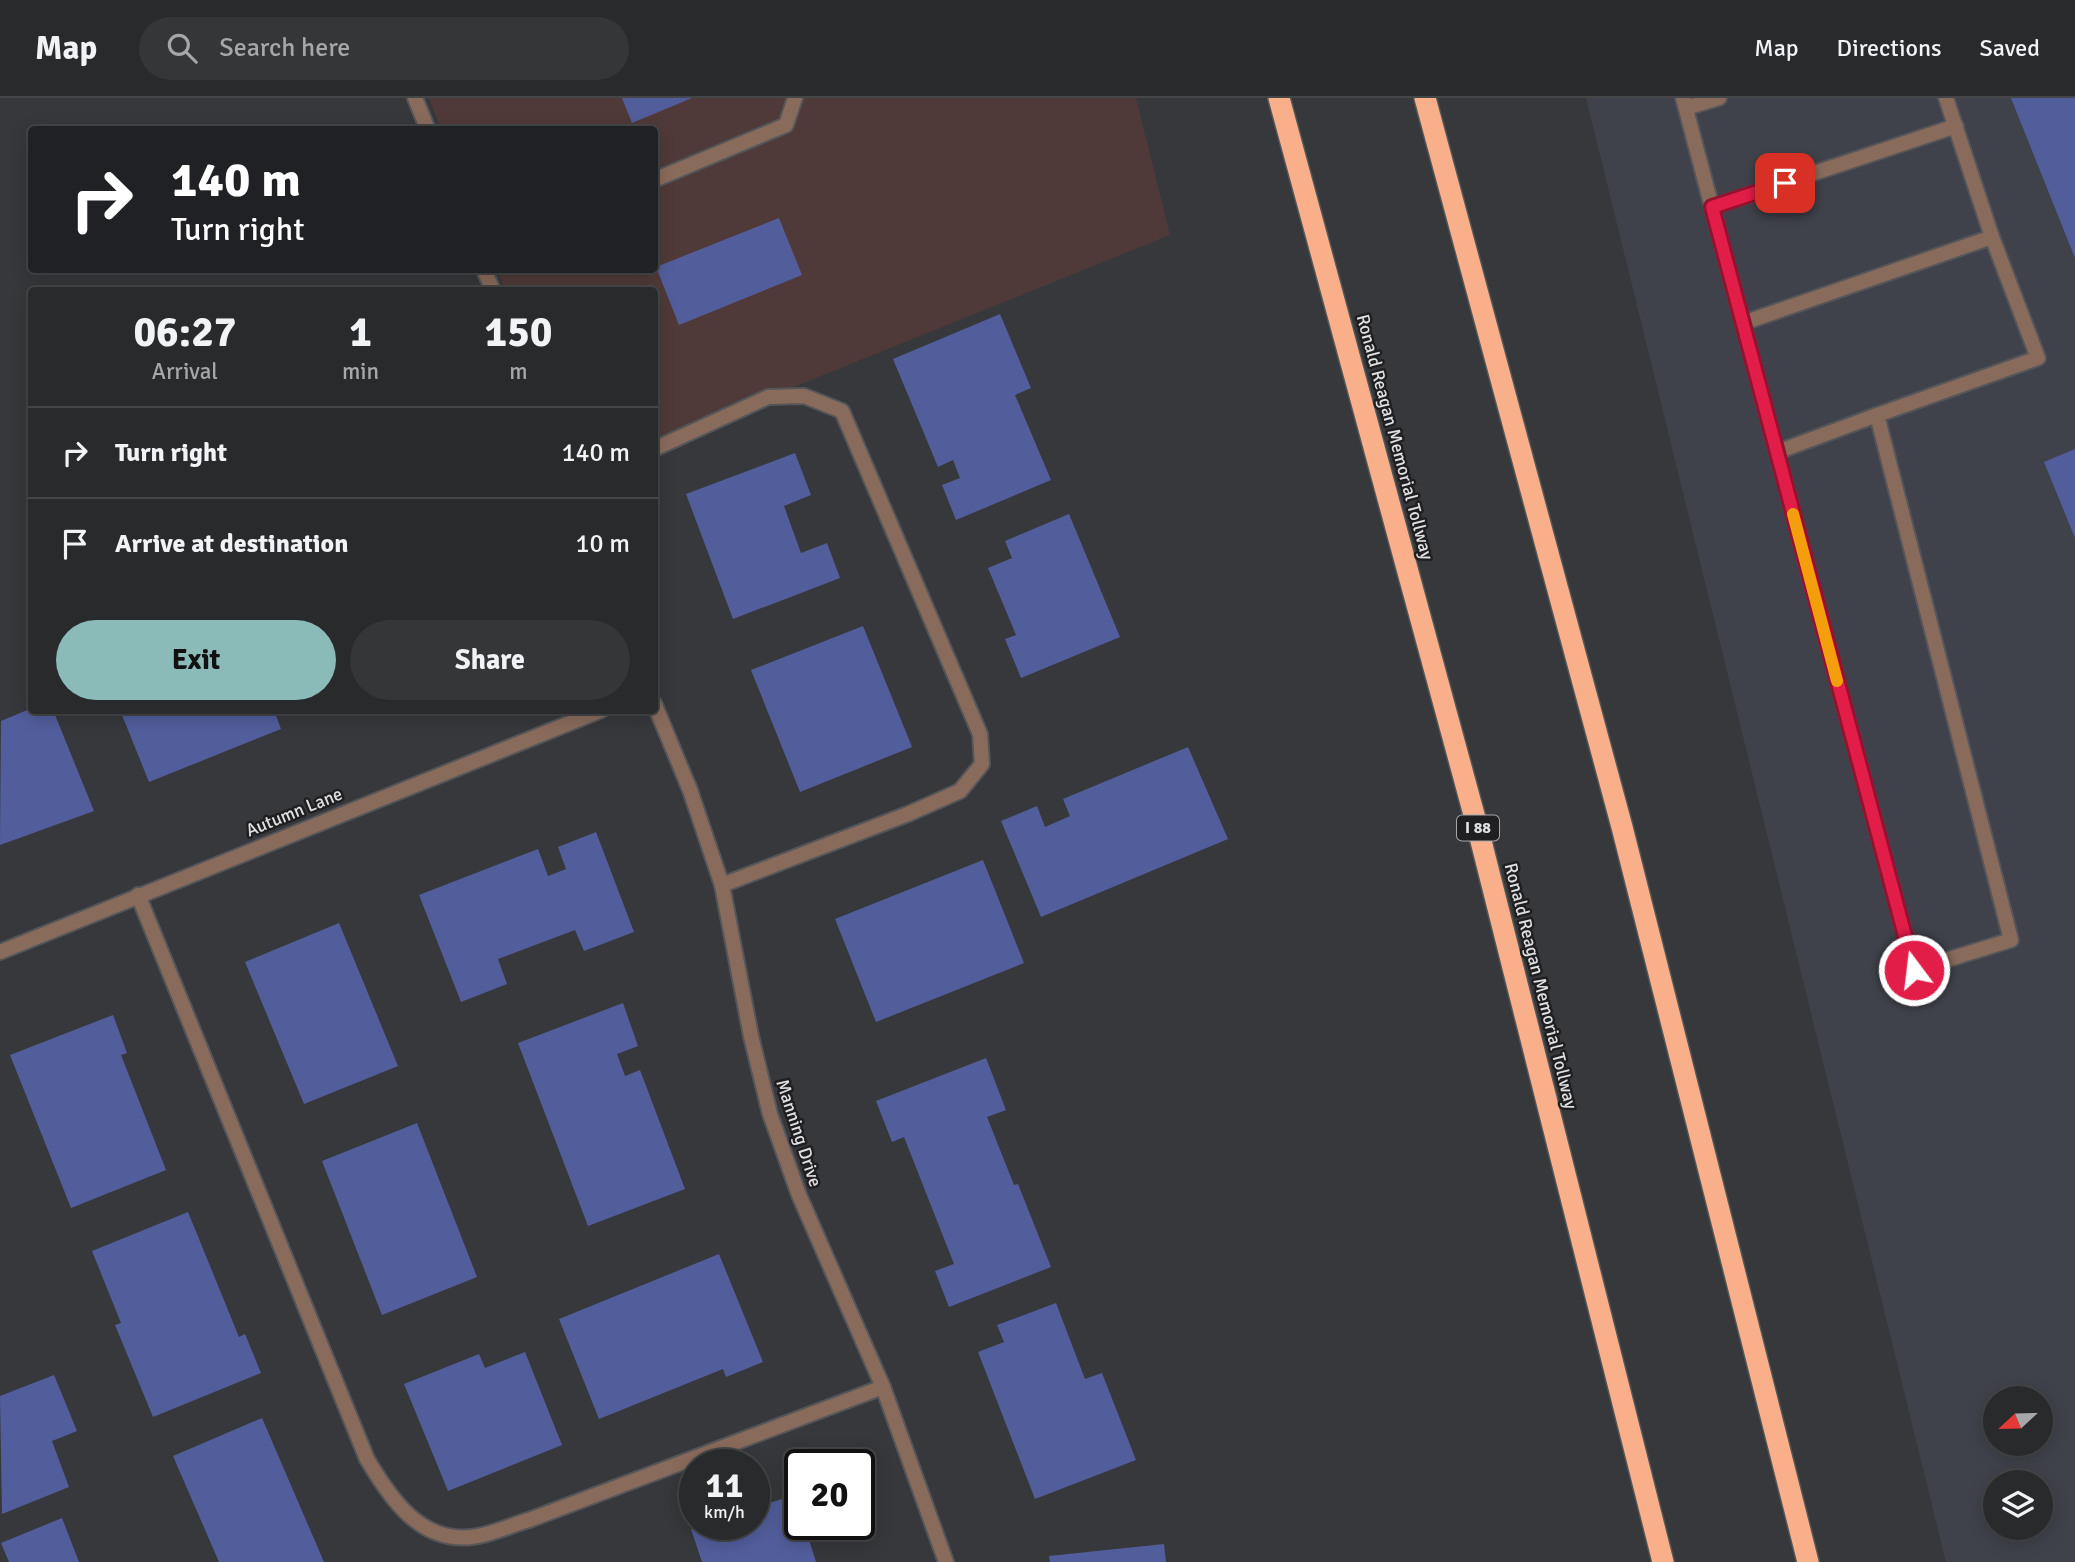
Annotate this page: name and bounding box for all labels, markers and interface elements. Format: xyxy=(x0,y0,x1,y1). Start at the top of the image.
search box xyxy=(139,17,629,80)
text: Map xyxy=(35,28,97,69)
icon: search xyxy=(163,29,201,67)
text: Search here xyxy=(219,32,350,64)
text: Map xyxy=(1754,33,1799,63)
text: Directions xyxy=(1837,33,1942,63)
text: Saved xyxy=(1980,33,2040,63)
text: 140 m xyxy=(171,150,301,210)
pin xyxy=(1755,153,1815,213)
icon: right xyxy=(56,154,147,245)
icon: arrive xyxy=(1766,164,1804,202)
text: Turn right xyxy=(171,210,304,249)
text: 06:27 xyxy=(133,307,237,358)
text: 1 xyxy=(349,307,372,358)
text: 150 xyxy=(484,307,553,358)
street label: Ronald Reagan Memorial Tollway xyxy=(1352,312,1439,563)
text: Arrival xyxy=(152,357,218,386)
text: min xyxy=(342,357,379,386)
text: m xyxy=(509,357,528,386)
icon: right xyxy=(56,434,94,472)
text: Turn right xyxy=(115,437,227,469)
text: 140 m xyxy=(561,437,630,469)
icon: arrive xyxy=(56,525,94,563)
text: Arrive at destination xyxy=(115,528,348,560)
text: 10 m xyxy=(575,528,630,560)
button: Exit xyxy=(56,620,336,700)
button: Share xyxy=(350,620,630,700)
street label: Autumn Lane xyxy=(243,783,345,841)
road number: I 88 xyxy=(1457,816,1499,841)
street label: Ronald Reagan Memorial Tollway xyxy=(1500,861,1582,1112)
position arrow xyxy=(1877,933,1951,1007)
street label: Manning Drive xyxy=(771,1076,827,1190)
north arrow xyxy=(1983,1386,2053,1456)
map controls xyxy=(1983,1386,2053,1540)
speed limit sign: 20 xyxy=(784,1449,875,1540)
text: 11 xyxy=(706,1464,743,1507)
button: layers xyxy=(1983,1470,2053,1540)
text: km/h xyxy=(704,1501,745,1523)

